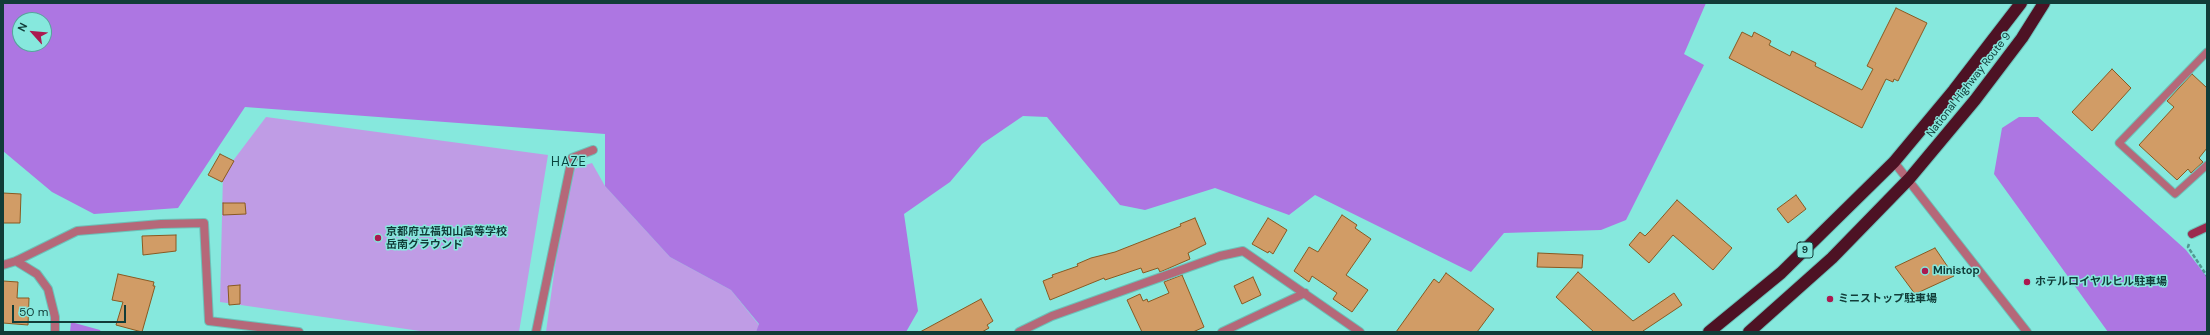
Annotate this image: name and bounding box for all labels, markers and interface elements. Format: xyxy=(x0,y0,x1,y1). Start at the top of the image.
north arrow xyxy=(12,12,52,52)
text: N xyxy=(14,20,30,34)
street label: National Highway Route 9 xyxy=(1924,30,2014,140)
district label: HAZE xyxy=(551,155,587,171)
place label: 京都府立福知山高等学校 岳南グラウンド xyxy=(386,225,507,251)
marker: 京都府立福知山高等学校 岳南グラウンド xyxy=(373,233,383,243)
road number: 9 xyxy=(1797,242,1813,258)
place label: Ministop xyxy=(1933,264,1980,278)
marker: Ministop xyxy=(1920,266,1930,276)
place label: ホテルロイヤルヒル駐車場 xyxy=(2035,275,2167,289)
marker: ホテルロイヤルヒル駐車場 xyxy=(2022,277,2032,287)
place label: ミニストップ駐車場 xyxy=(1838,292,1937,306)
marker: ミニストップ駐車場 xyxy=(1825,294,1835,304)
scale bar xyxy=(14,297,128,323)
text: 50 m xyxy=(19,304,48,320)

